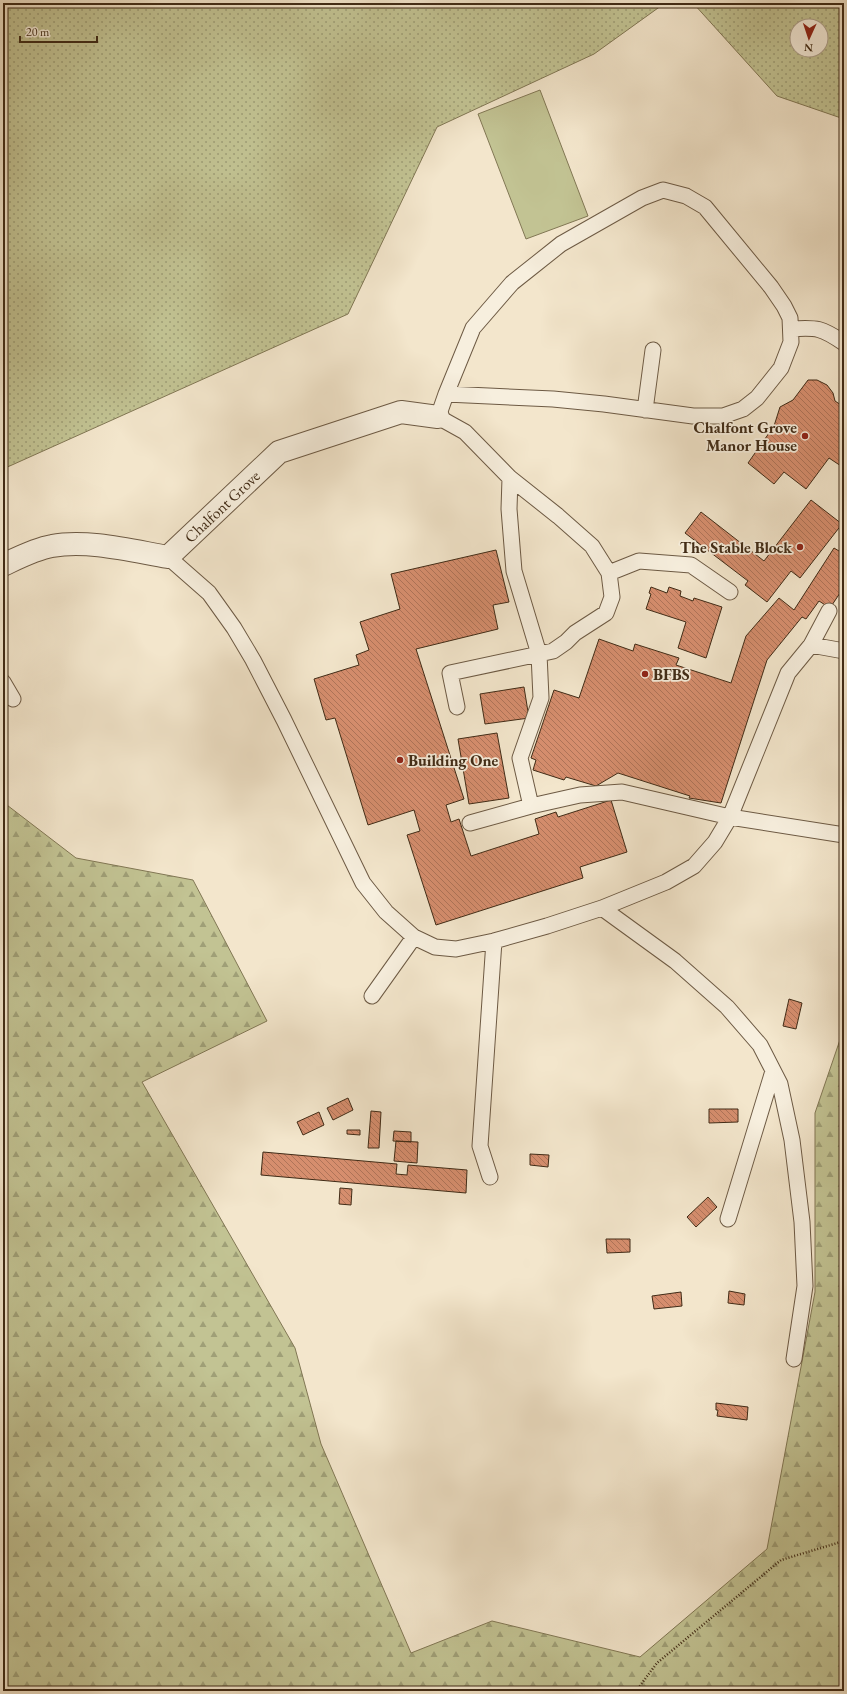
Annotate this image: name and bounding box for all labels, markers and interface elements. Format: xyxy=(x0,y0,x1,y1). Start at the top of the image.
scale bar xyxy=(20,18,97,44)
north arrow xyxy=(789,18,829,58)
text: 20 m xyxy=(26,24,50,40)
text: N xyxy=(804,41,813,55)
place label: Chalfont Grove Manor House xyxy=(693,417,797,456)
marker: Chalfont Grove Manor House xyxy=(800,431,810,441)
street label: Chalfont Grove xyxy=(179,465,264,547)
place label: The Stable Block xyxy=(680,537,792,558)
marker: The Stable Block xyxy=(795,542,805,552)
place label: BFBS xyxy=(653,664,690,685)
marker: BFBS xyxy=(640,669,650,679)
place label: Building One xyxy=(408,750,498,771)
marker: Building One xyxy=(395,755,405,765)

